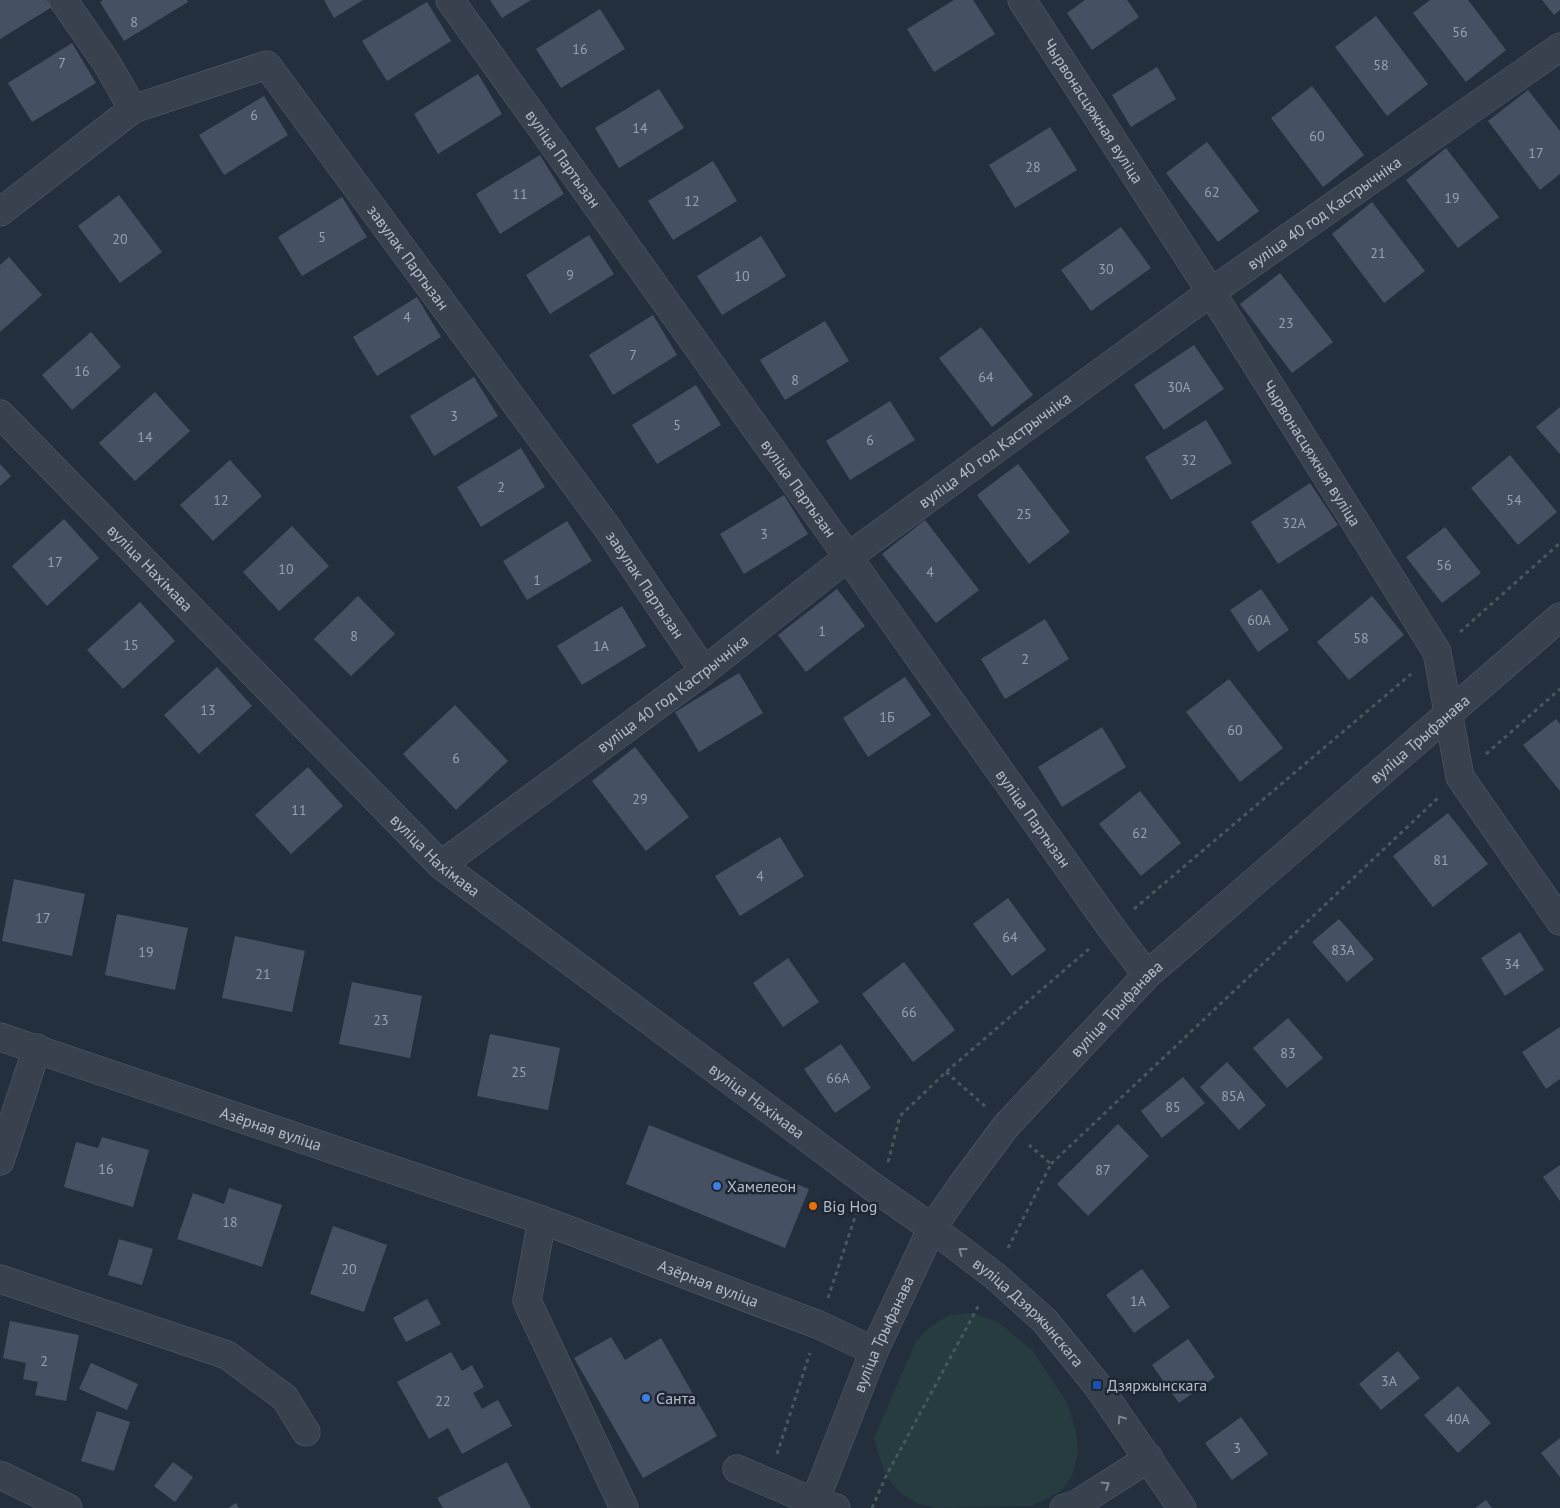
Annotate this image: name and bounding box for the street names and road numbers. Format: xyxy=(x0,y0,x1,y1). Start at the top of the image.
street label: Чырвонасцяжная вуліца xyxy=(1039,34,1148,187)
street label: вуліца Партызан xyxy=(521,106,605,212)
street label: вуліца 40 год Кастрычніка xyxy=(1243,152,1405,274)
street label: завулак Партызан xyxy=(363,201,454,314)
street label: Чырвонасцяжная вуліца xyxy=(1259,376,1366,530)
street label: вуліца 40 год Кастрычніка xyxy=(914,388,1075,512)
street label: вуліца Партызан xyxy=(757,435,841,541)
street label: вуліца Нахімава xyxy=(103,520,197,615)
street label: завулак Партызан xyxy=(602,527,689,642)
street label: вуліца 40 год Кастрычніка xyxy=(593,630,752,757)
street label: вуліца Трыфанава xyxy=(1365,690,1474,788)
street label: вуліца Партызан xyxy=(992,765,1075,871)
street label: вуліца Нахімава xyxy=(386,810,484,901)
street label: вуліца Трыфанава xyxy=(1066,956,1167,1061)
street label: вуліца Нахімава xyxy=(705,1059,809,1143)
street label: Азёрная вуліца xyxy=(218,1102,324,1155)
street label: вуліца Дзяржынскага xyxy=(969,1253,1088,1371)
street label: Азёрная вуліца xyxy=(655,1255,761,1311)
street label: вуліца Трыфанава xyxy=(849,1272,918,1395)

